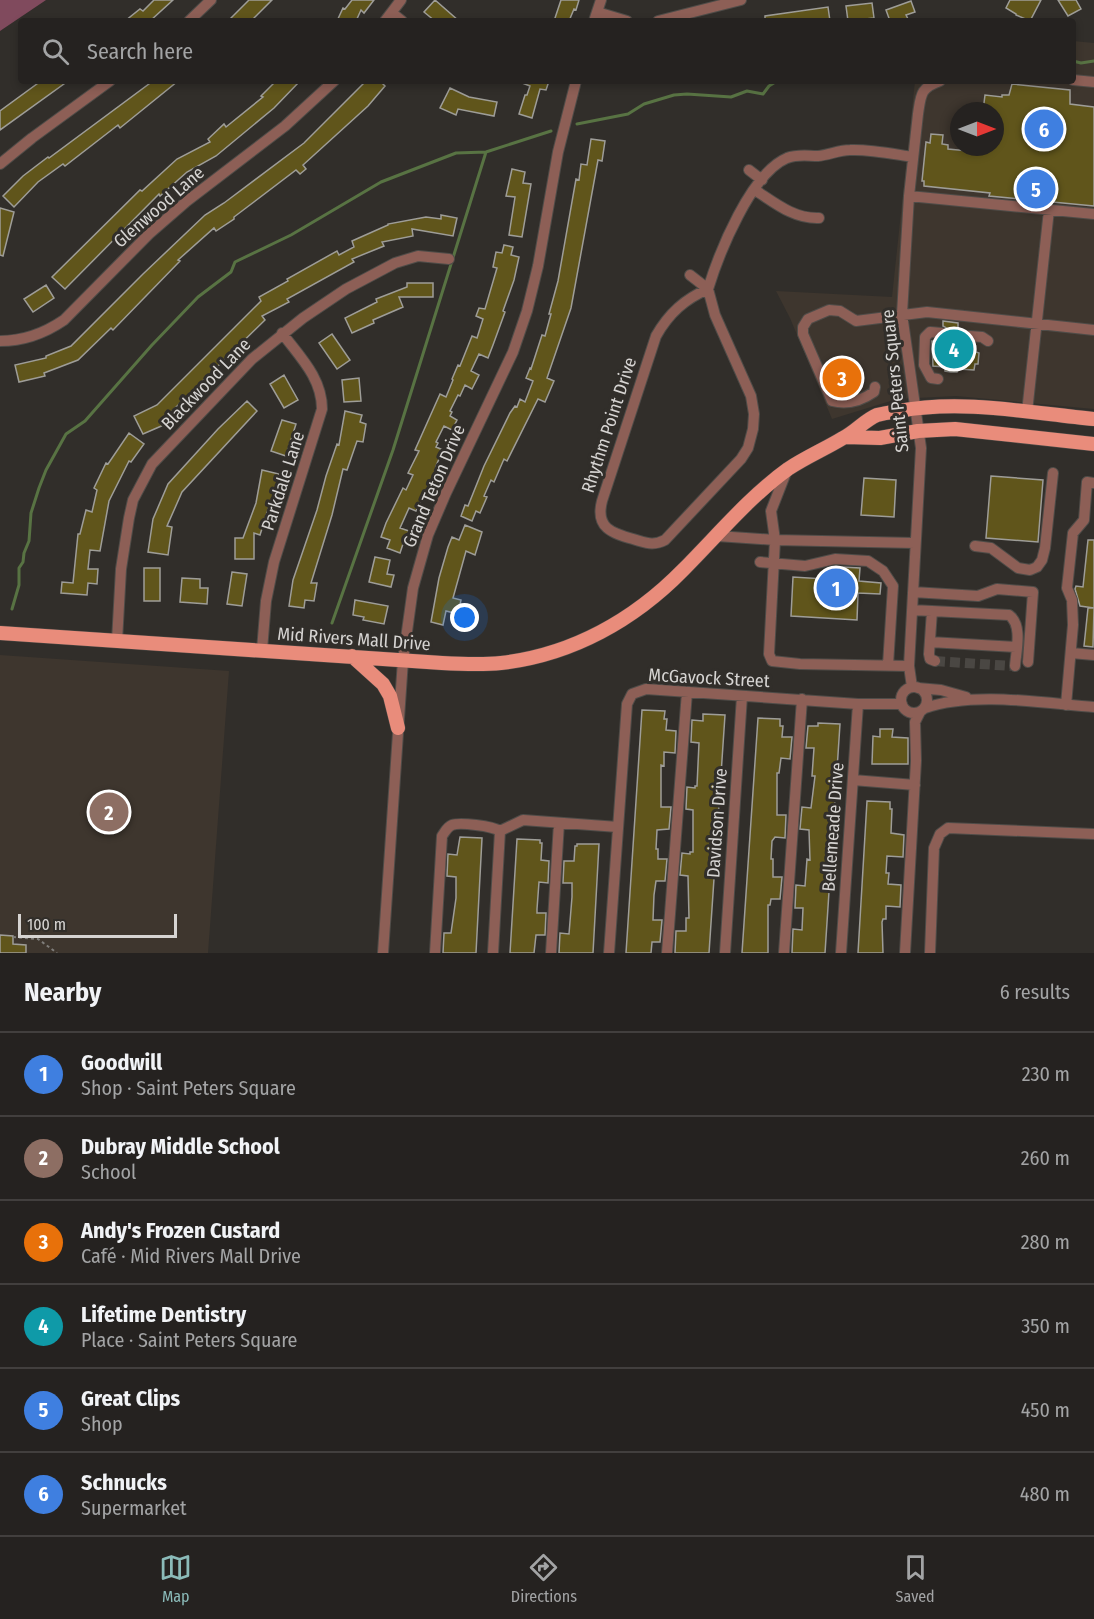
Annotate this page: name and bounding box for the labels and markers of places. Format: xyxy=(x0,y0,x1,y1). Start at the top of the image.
pin: 6 xyxy=(1024,106,1064,152)
pin: 5 xyxy=(1016,166,1056,212)
pin: 4 xyxy=(934,326,974,372)
pin: 3 xyxy=(822,356,862,400)
pin: 1 xyxy=(816,566,856,610)
pin: 2 xyxy=(90,790,128,834)

